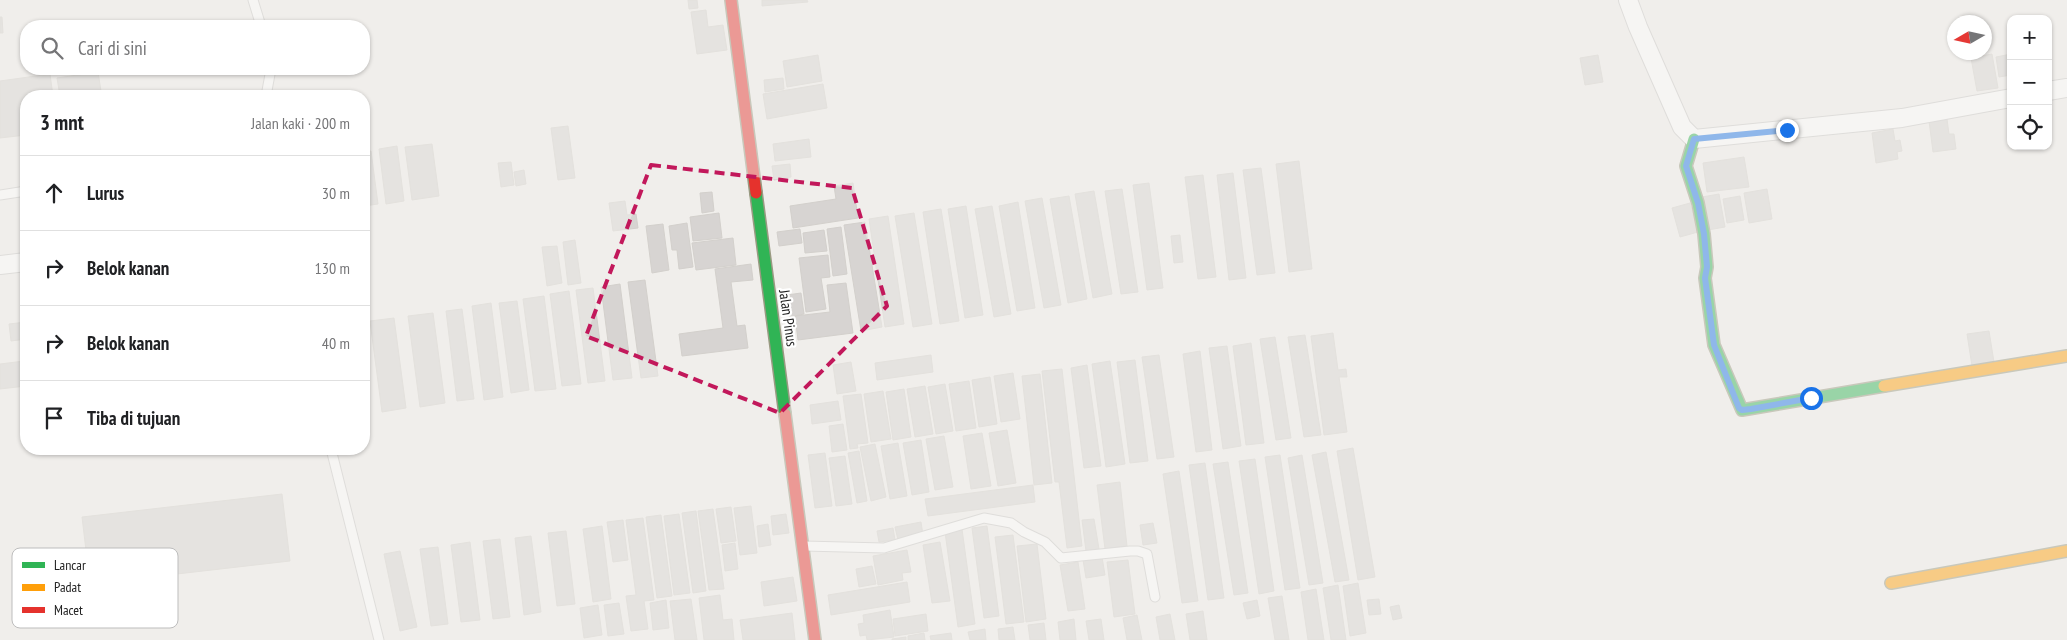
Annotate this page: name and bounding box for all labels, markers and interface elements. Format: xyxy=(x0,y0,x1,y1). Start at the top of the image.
north arrow xyxy=(1947,15,1992,60)
map controls xyxy=(2007,15,2052,150)
button: + xyxy=(2007,15,2052,60)
search box xyxy=(20,20,370,75)
icon: search xyxy=(38,34,66,62)
text: Cari di sini xyxy=(78,36,147,60)
button: − xyxy=(2007,60,2052,105)
button: locate xyxy=(2007,105,2052,150)
text: 3 mnt xyxy=(40,109,84,136)
text: Jalan kaki · 200 m xyxy=(251,113,350,133)
route end xyxy=(1776,119,1799,142)
icon: ahead xyxy=(40,179,68,207)
text: Lurus xyxy=(87,181,124,205)
text: 30 m xyxy=(322,183,350,203)
icon: right xyxy=(40,254,68,282)
text: Belok kanan xyxy=(87,256,169,280)
text: 130 m xyxy=(315,258,350,278)
street label: Jalan Pinus xyxy=(775,287,802,348)
icon: right xyxy=(40,329,68,357)
text: Belok kanan xyxy=(87,331,169,355)
text: 40 m xyxy=(322,333,350,353)
route start xyxy=(1800,387,1823,410)
icon: arrive xyxy=(40,404,68,432)
text: Tiba di tujuan xyxy=(87,406,180,430)
legend xyxy=(12,548,178,628)
text: Lancar xyxy=(54,556,86,574)
text: Padat xyxy=(54,578,81,596)
text: Macet xyxy=(54,601,83,619)

